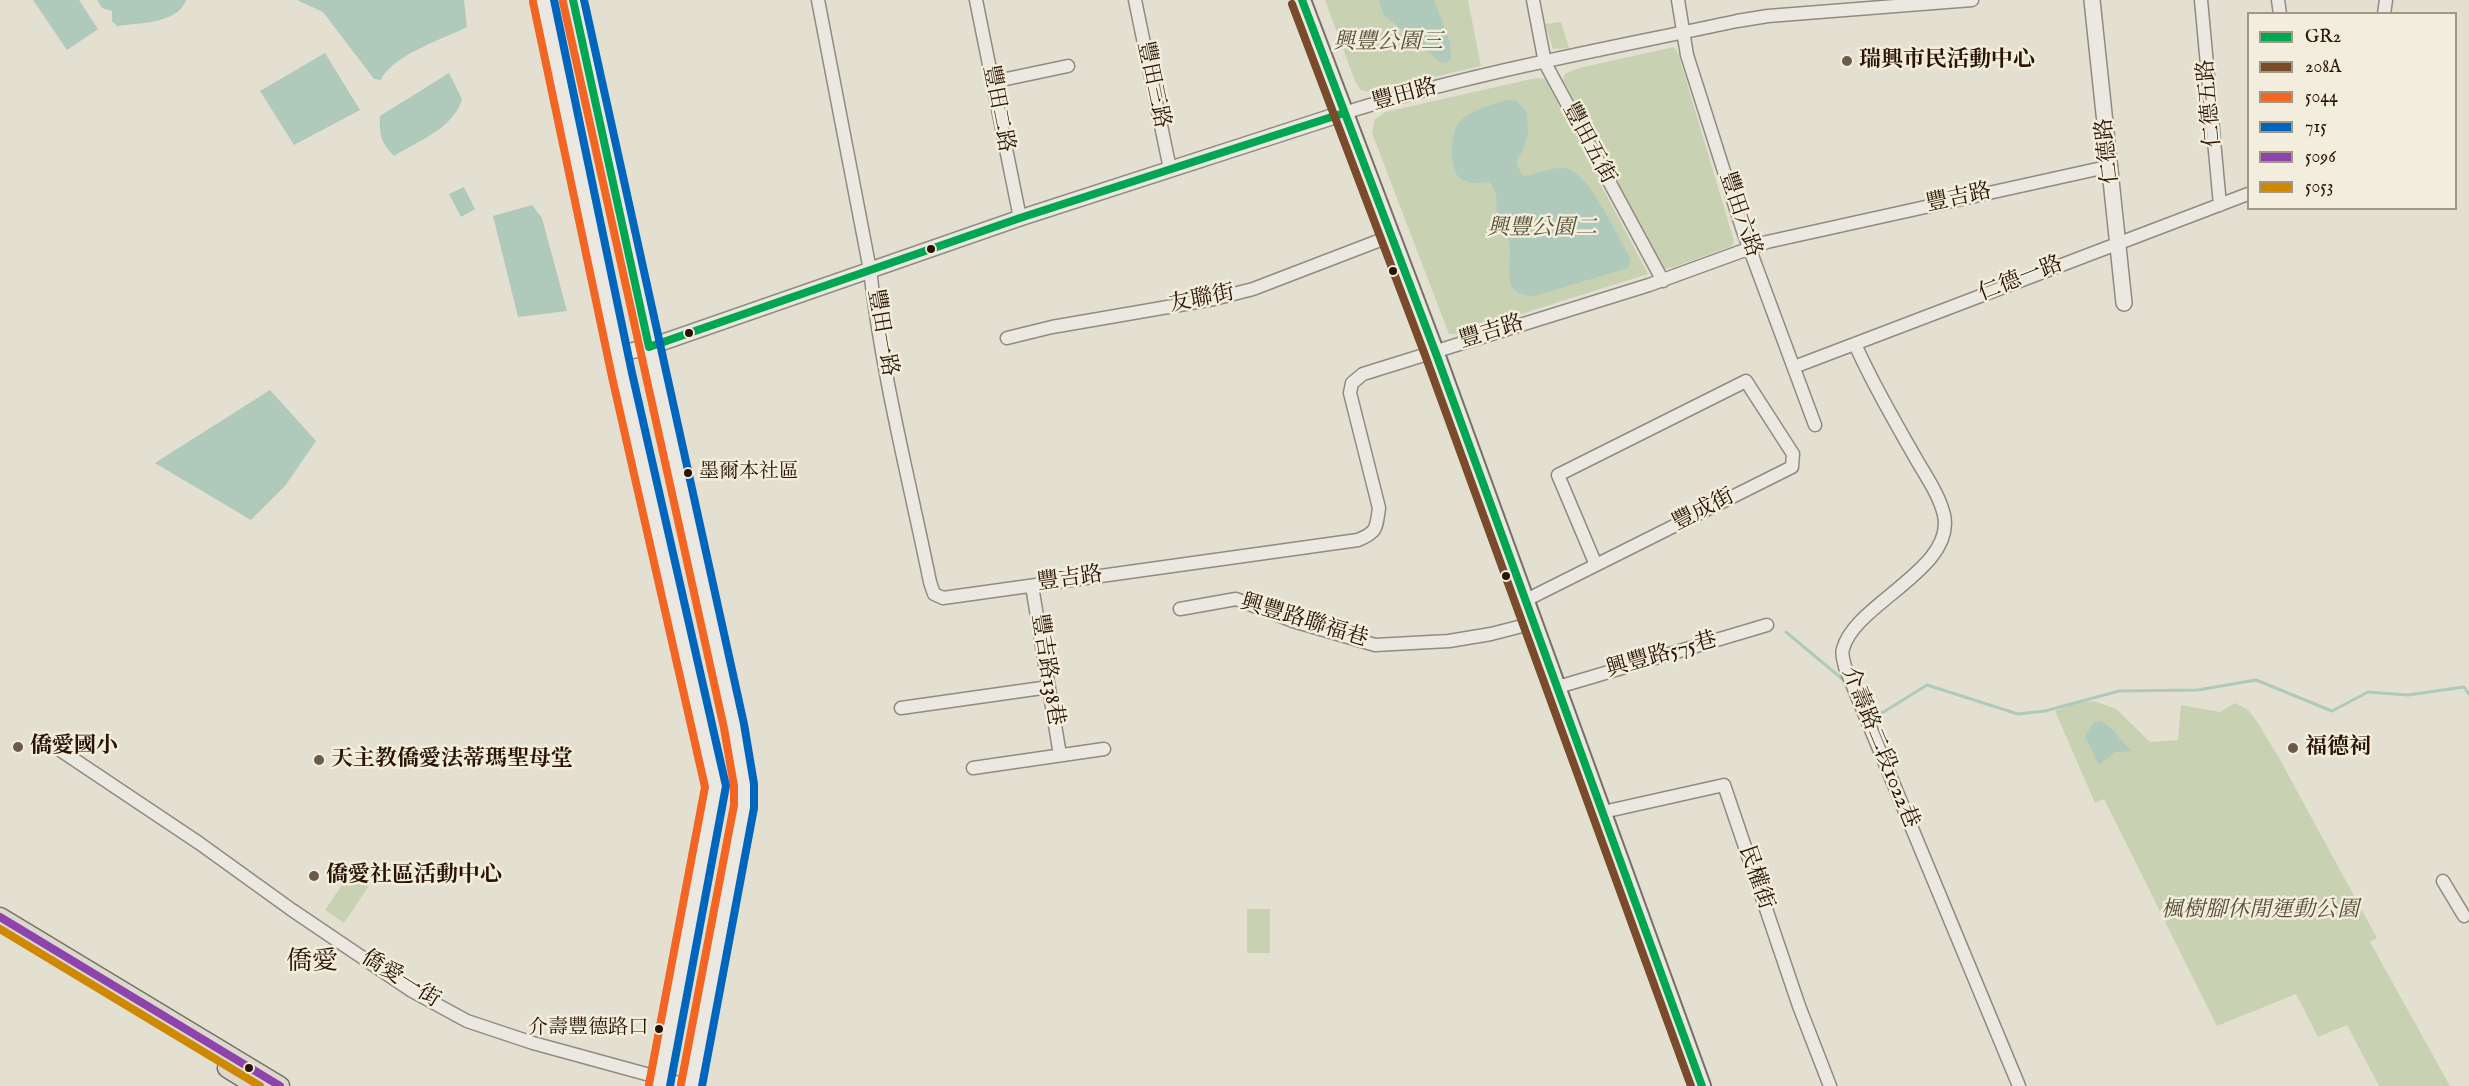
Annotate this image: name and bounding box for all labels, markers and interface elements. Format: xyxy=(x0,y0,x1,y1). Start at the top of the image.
legend xyxy=(2247,12,2457,210)
text: GR2 xyxy=(2305,26,2341,49)
park label: 興豐公園三 xyxy=(1333,30,1443,56)
street label: 豐田三路 xyxy=(1130,39,1174,131)
place label: 瑞興市民活動中心 xyxy=(1859,48,2035,74)
marker: 瑞興市民活動中心 xyxy=(1840,54,1854,68)
text: 208A xyxy=(2305,56,2342,79)
street label: 仁德五路 xyxy=(2194,58,2228,148)
street label: 豐田二路 xyxy=(976,63,1018,155)
street label: 豐田路 xyxy=(1370,75,1440,117)
text: 5044 xyxy=(2305,86,2338,109)
street label: 豐田五街 xyxy=(1556,99,1620,189)
text: 715 xyxy=(2305,116,2327,139)
street label: 仁德路 xyxy=(2092,117,2126,185)
text: 5096 xyxy=(2305,146,2336,169)
street label: 豐田六路 xyxy=(1712,169,1766,261)
text: 5053 xyxy=(2305,176,2334,199)
street label: 豐吉路 xyxy=(1924,179,1994,219)
park label: 興豐公園二 xyxy=(1487,216,1597,242)
unlabelled marker xyxy=(925,243,937,255)
street label: 仁德一路 xyxy=(1975,252,2067,308)
unlabelled marker xyxy=(1387,265,1399,277)
street label: 友聯街 xyxy=(1167,281,1237,319)
street label: 豐田一路 xyxy=(860,287,902,379)
street label: 豐吉路 xyxy=(1457,311,1527,355)
unlabelled marker xyxy=(683,327,695,339)
place label: 墨爾本社區 xyxy=(699,461,799,485)
marker: 墨爾本社區 xyxy=(682,467,694,479)
street label: 豐成街 xyxy=(1669,484,1739,538)
street label: 豐吉路 xyxy=(1035,562,1105,598)
unlabelled marker xyxy=(1500,570,1512,582)
street label: 興豐路聯福巷 xyxy=(1237,590,1371,654)
street label: 豐吉路138巷 xyxy=(1024,612,1068,728)
street label: 興豐路575巷 xyxy=(1603,628,1721,684)
street label: 介壽路二段1022巷 xyxy=(1835,664,1923,832)
place label: 僑愛國小 xyxy=(30,734,118,760)
place label: 福德祠 xyxy=(2305,735,2371,761)
marker: 僑愛國小 xyxy=(11,740,25,754)
marker: 福德祠 xyxy=(2286,741,2300,755)
place label: 天主教僑愛法蒂瑪聖母堂 xyxy=(331,747,573,773)
marker: 天主教僑愛法蒂瑪聖母堂 xyxy=(312,753,326,767)
street label: 民權街 xyxy=(1732,843,1778,913)
place label: 僑愛社區活動中心 xyxy=(326,863,502,889)
marker: 僑愛社區活動中心 xyxy=(307,869,321,883)
park label: 楓樹腳休閒運動公園 xyxy=(2161,898,2359,924)
street label: 僑愛一街 xyxy=(356,945,444,1015)
district label: 僑愛 xyxy=(286,948,338,980)
place label: 介壽豐德路口 xyxy=(528,1017,648,1041)
marker: 介壽豐德路口 xyxy=(653,1023,665,1035)
unlabelled marker xyxy=(243,1062,255,1074)

